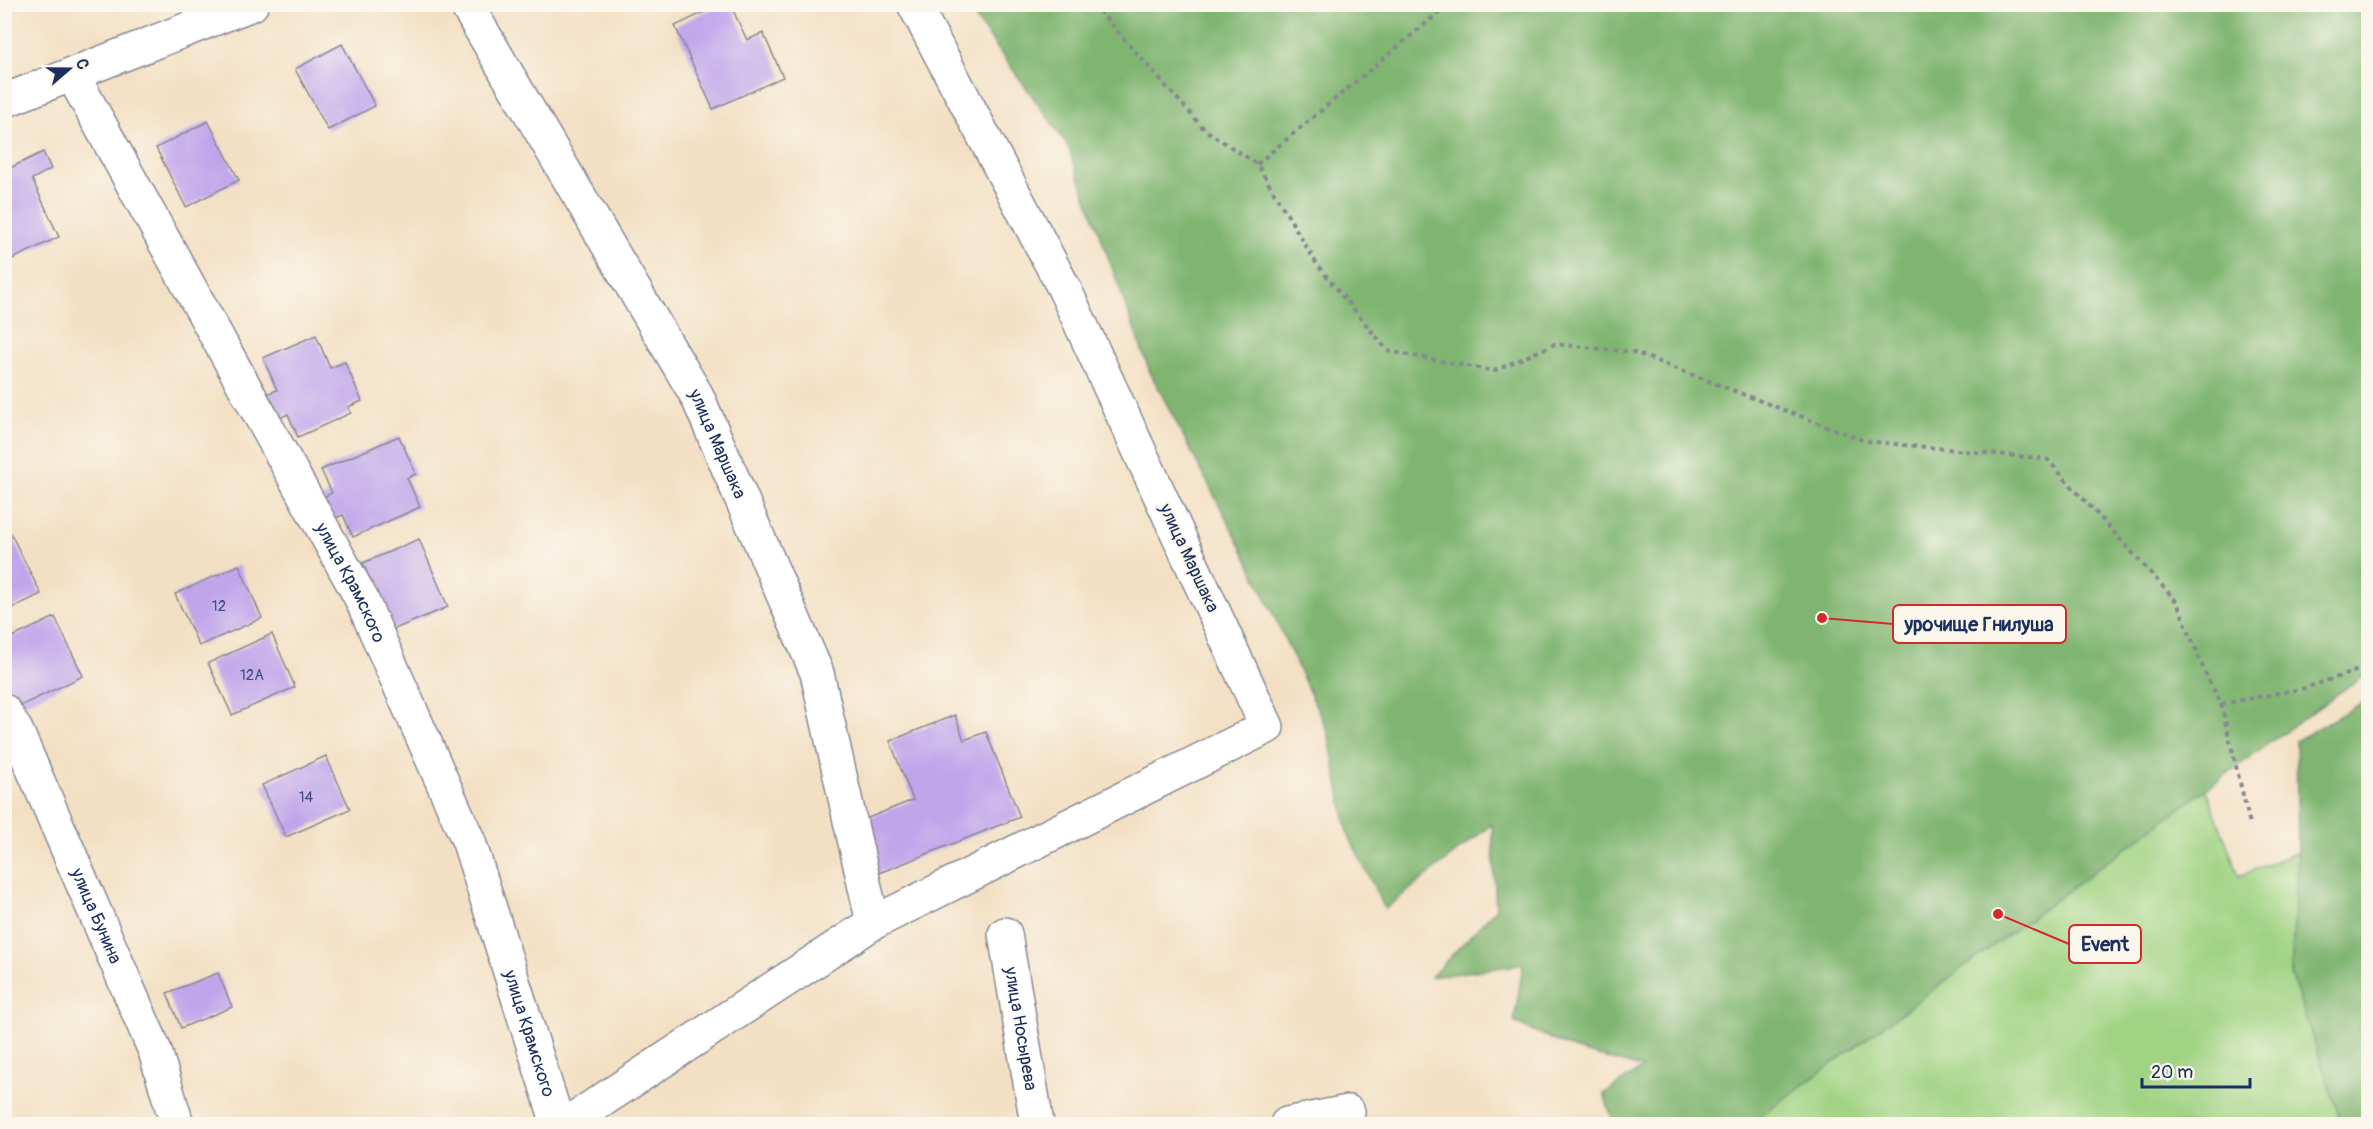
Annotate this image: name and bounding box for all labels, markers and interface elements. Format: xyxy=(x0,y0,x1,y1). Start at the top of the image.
north arrow xyxy=(39,39,99,99)
text: С xyxy=(71,56,93,72)
street label: улица Маршака xyxy=(683,384,752,502)
street label: улица Маршака xyxy=(1153,499,1224,616)
street label: улица Крамского xyxy=(310,518,391,646)
house number: 12 xyxy=(212,597,226,616)
callout: урочище Гнилуша xyxy=(1893,605,2066,643)
text: урочище Гнилуша xyxy=(1903,612,2054,637)
house number: 12А xyxy=(240,666,264,685)
house number: 14 xyxy=(299,788,314,807)
street label: улица Бунина xyxy=(65,864,127,967)
callout: Event xyxy=(2069,925,2141,963)
text: Event xyxy=(2081,932,2130,957)
street label: улица Носырева xyxy=(999,964,1043,1092)
street label: улица Крамского xyxy=(498,966,560,1100)
scale bar xyxy=(2142,1051,2250,1089)
text: 20 m xyxy=(2151,1061,2193,1084)

